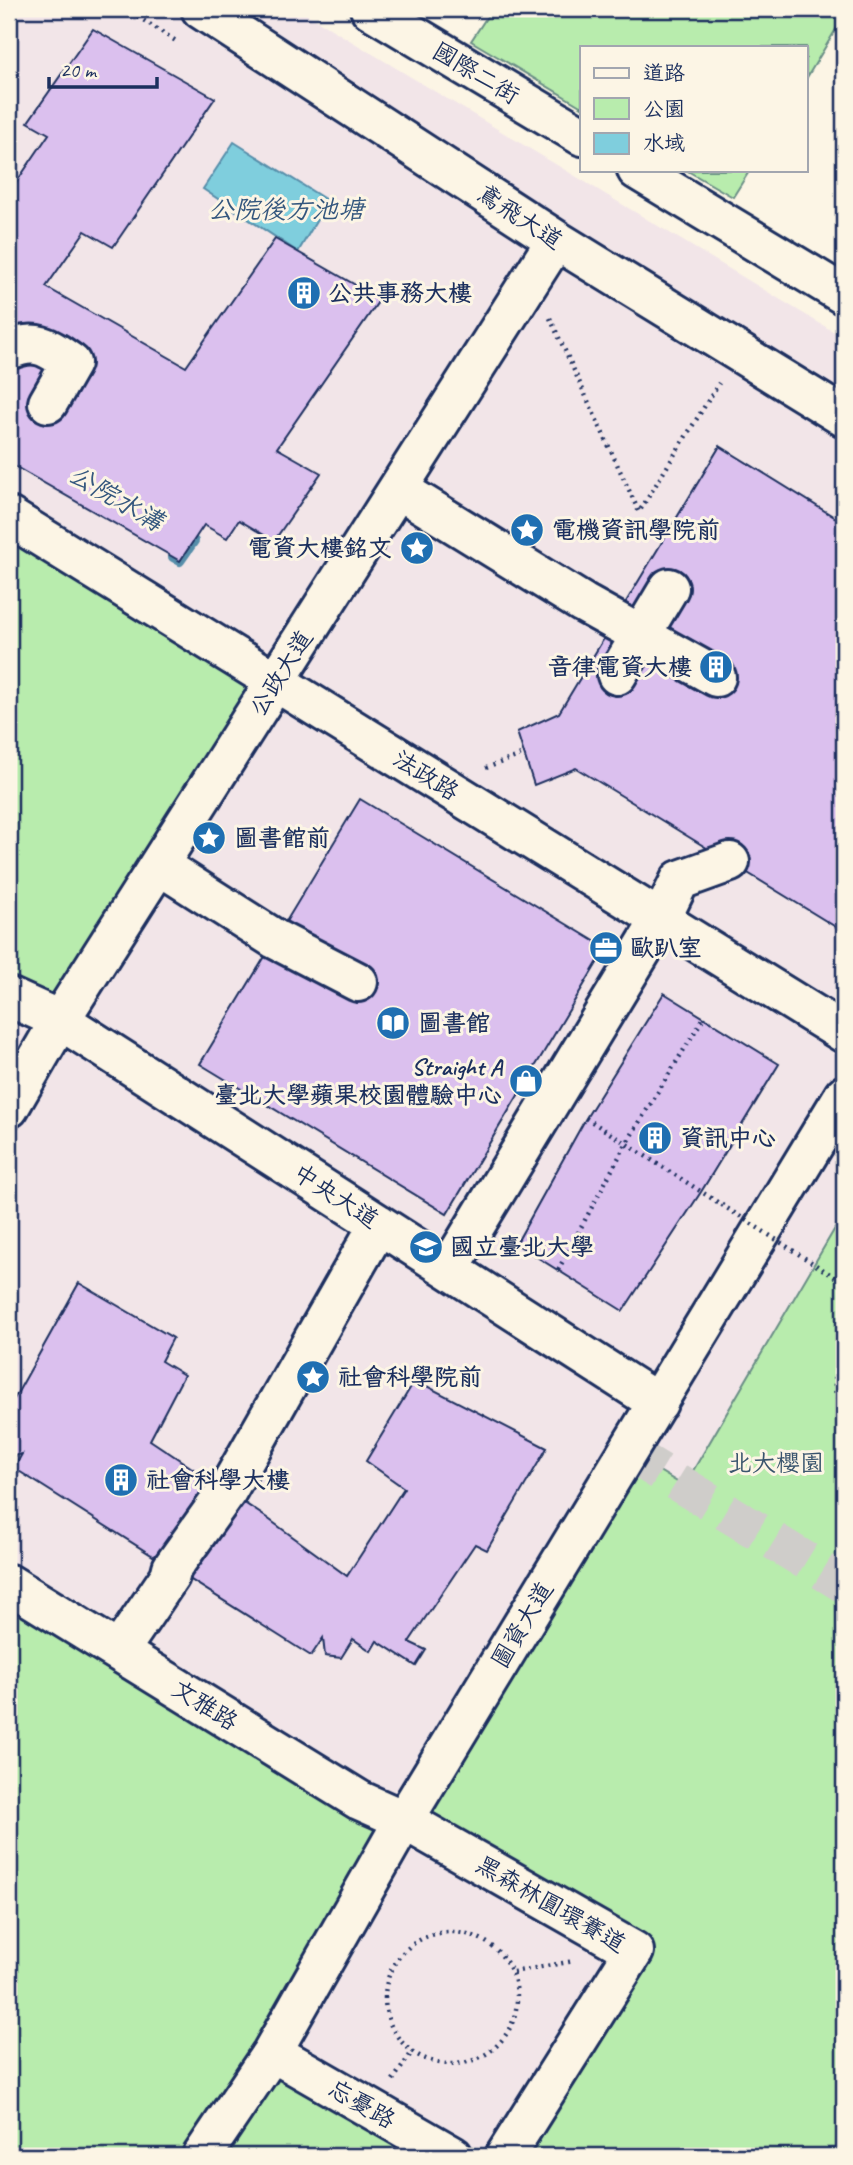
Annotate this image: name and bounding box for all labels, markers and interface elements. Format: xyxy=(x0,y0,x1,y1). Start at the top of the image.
street label: 國際二街 xyxy=(427,35,525,111)
scale bar xyxy=(49,46,158,90)
legend xyxy=(580,46,808,172)
text: 20 m xyxy=(60,57,98,83)
text: 道路 xyxy=(643,60,685,86)
text: 公園 xyxy=(643,96,685,122)
text: 水域 xyxy=(643,130,685,156)
street label: 鳶飛大道 xyxy=(472,178,568,256)
water label: 公院後方池塘 xyxy=(208,193,367,226)
building icon: 公共事務大樓 xyxy=(285,274,323,312)
place label: 公共事務大樓 xyxy=(328,278,472,308)
water label: 公院水溝 xyxy=(63,458,171,539)
place icon: 電機資訊學院前 xyxy=(508,511,546,549)
place label: 電機資訊學院前 xyxy=(552,515,720,545)
place icon: 電資大樓銘文 xyxy=(398,529,436,567)
place label: 電資大樓銘文 xyxy=(248,533,392,563)
street label: 公政大道 xyxy=(243,624,319,722)
building icon: 音律電資大樓 xyxy=(697,648,735,686)
place label: 音律電資大樓 xyxy=(548,652,692,682)
street label: 法政路 xyxy=(388,743,464,807)
place icon: 圖書館前 xyxy=(190,819,228,857)
place label: 圖書館前 xyxy=(234,823,330,853)
office icon: 歐趴室 xyxy=(587,929,625,967)
place label: 歐趴室 xyxy=(630,933,702,963)
library icon: 圖書館 xyxy=(374,1004,412,1042)
place label: 圖書館 xyxy=(418,1008,490,1038)
place label: Straight A 臺北大學蘋果校園體驗中心 xyxy=(214,1052,504,1110)
shop icon: Straight A 臺北大學蘋果校園體驗中心 xyxy=(507,1062,545,1100)
building icon: 資訊中心 xyxy=(636,1119,674,1157)
place label: 資訊中心 xyxy=(680,1123,776,1153)
street label: 中央大道 xyxy=(288,1157,384,1235)
school or university icon: 國立臺北大學 xyxy=(407,1228,445,1266)
place label: 國立臺北大學 xyxy=(450,1232,594,1262)
place icon: 社會科學院前 xyxy=(294,1358,332,1396)
place label: 社會科學院前 xyxy=(338,1362,482,1392)
park label: 北大櫻園 xyxy=(728,1448,824,1478)
building icon: 社會科學大樓 xyxy=(102,1461,140,1499)
place label: 社會科學大樓 xyxy=(146,1465,290,1495)
street label: 圖資大道 xyxy=(484,1576,560,1674)
street label: 文雅路 xyxy=(167,1673,243,1737)
street label: 黑森林圓環賽道 xyxy=(471,1849,631,1959)
street label: 忘憂路 xyxy=(323,2073,401,2135)

